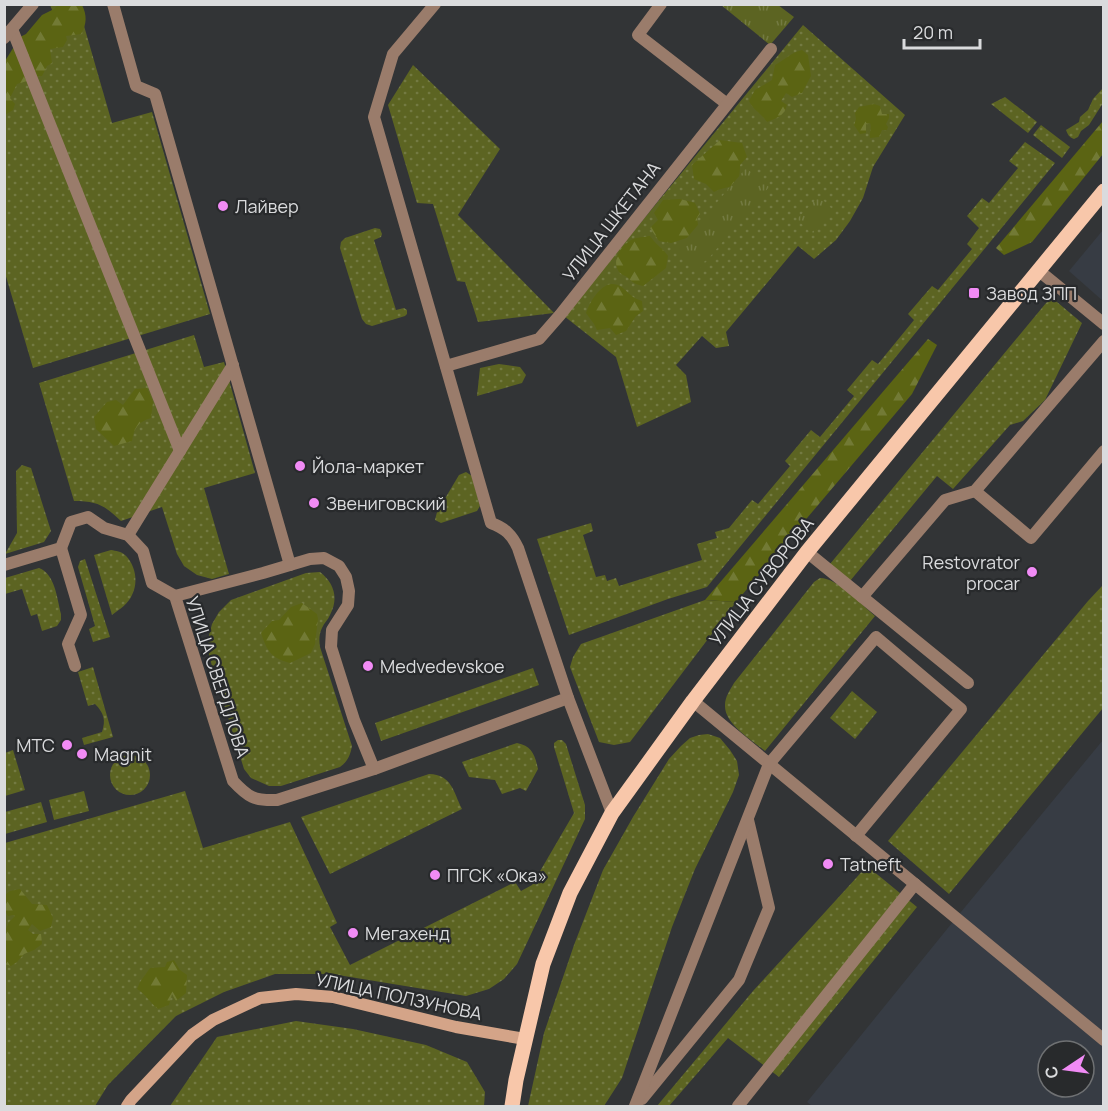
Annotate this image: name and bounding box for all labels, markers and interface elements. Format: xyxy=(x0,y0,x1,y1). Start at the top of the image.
scale bar xyxy=(904,12,980,50)
text: 20 m xyxy=(913,20,953,44)
street label: УЛИЦА ШКЕТАНА xyxy=(557,156,666,286)
place label: Лайвер xyxy=(235,194,299,218)
marker: Лайвер xyxy=(216,199,230,213)
place label: Завод ЗПП xyxy=(986,281,1077,305)
marker: Завод ЗПП xyxy=(967,286,981,300)
place label: Йола-маркет xyxy=(312,454,424,478)
marker: Йола-маркет xyxy=(293,459,307,473)
place label: Звениговский xyxy=(326,491,446,515)
marker: Звениговский xyxy=(307,496,321,510)
street label: УЛИЦА СУВОРОВА xyxy=(703,511,819,650)
place label: Restovrator procar xyxy=(922,550,1021,595)
marker: Restovrator procar xyxy=(1025,565,1039,579)
street label: УЛИЦА СВЕРДЛОВА xyxy=(181,593,256,762)
place label: Medvedevskoe xyxy=(380,654,505,678)
marker: Medvedevskoe xyxy=(361,659,375,673)
place label: МТС xyxy=(16,733,55,757)
marker: МТС xyxy=(60,738,74,752)
place label: Magnit xyxy=(94,742,152,766)
marker: Magnit xyxy=(75,747,89,761)
place label: Tatneft xyxy=(840,852,901,876)
marker: Tatneft xyxy=(821,857,835,871)
place label: ПГСК «Ока» xyxy=(447,863,547,887)
marker: ПГСК «Ока» xyxy=(428,868,442,882)
place label: Мегахенд xyxy=(365,921,450,945)
marker: Мегахенд xyxy=(346,926,360,940)
street label: УЛИЦА ПОЛЗУНОВА xyxy=(314,967,485,1025)
north arrow xyxy=(1036,1039,1096,1099)
text: С xyxy=(1039,1064,1063,1081)

